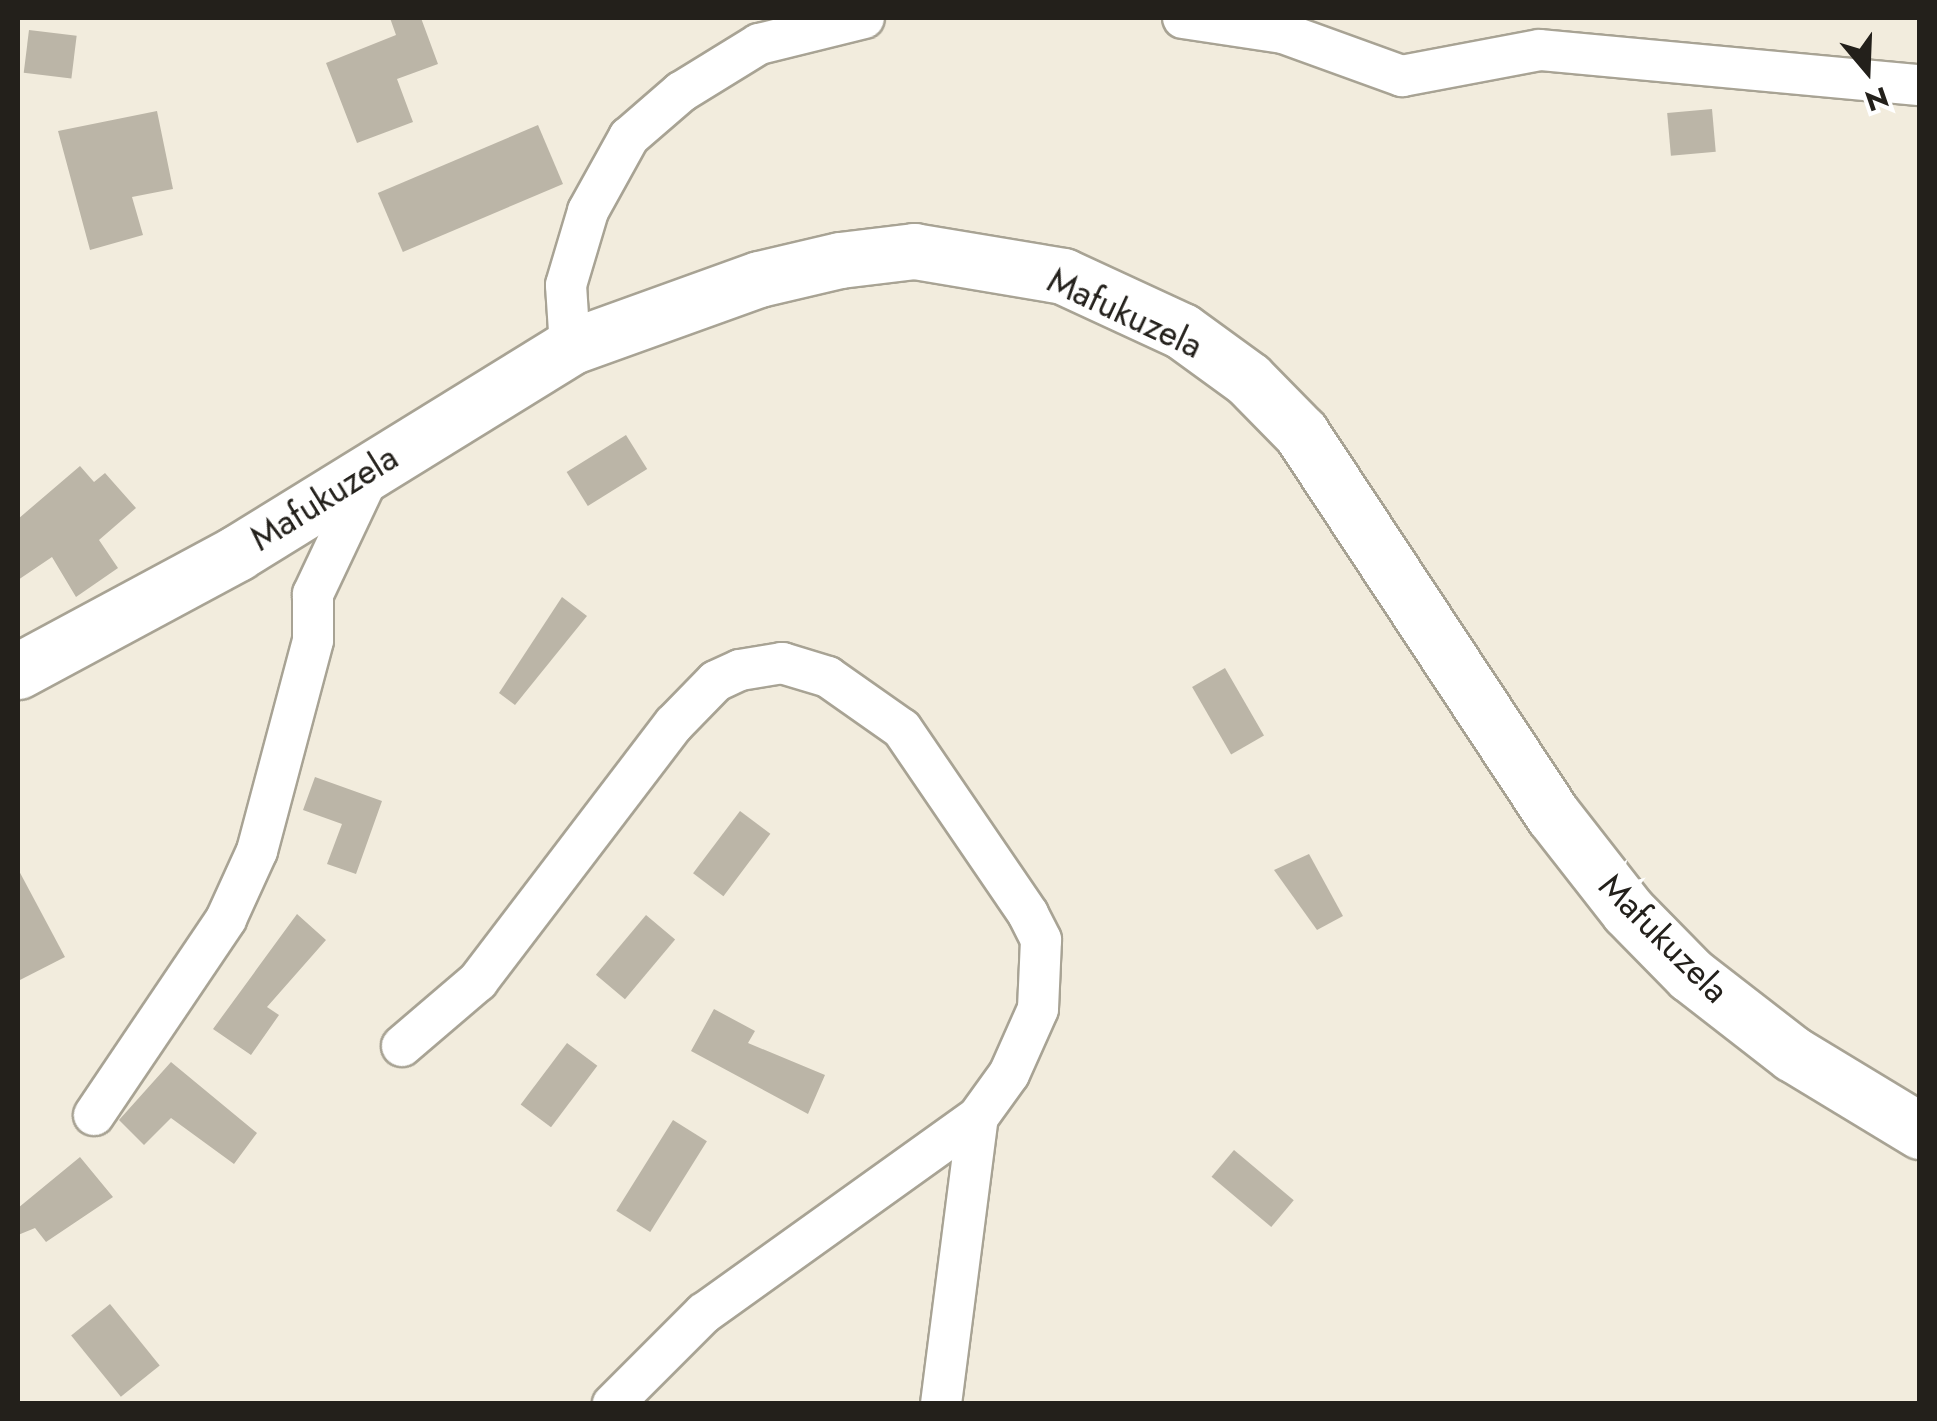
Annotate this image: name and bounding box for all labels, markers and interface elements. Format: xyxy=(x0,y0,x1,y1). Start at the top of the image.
north arrow xyxy=(1817,20,1917,120)
text: N xyxy=(1860,76,1894,122)
street label: Mafukuzela xyxy=(1041,259,1209,367)
street label: Mafukuzela xyxy=(243,436,405,560)
street label: Mafukuzela xyxy=(1591,865,1737,1011)

